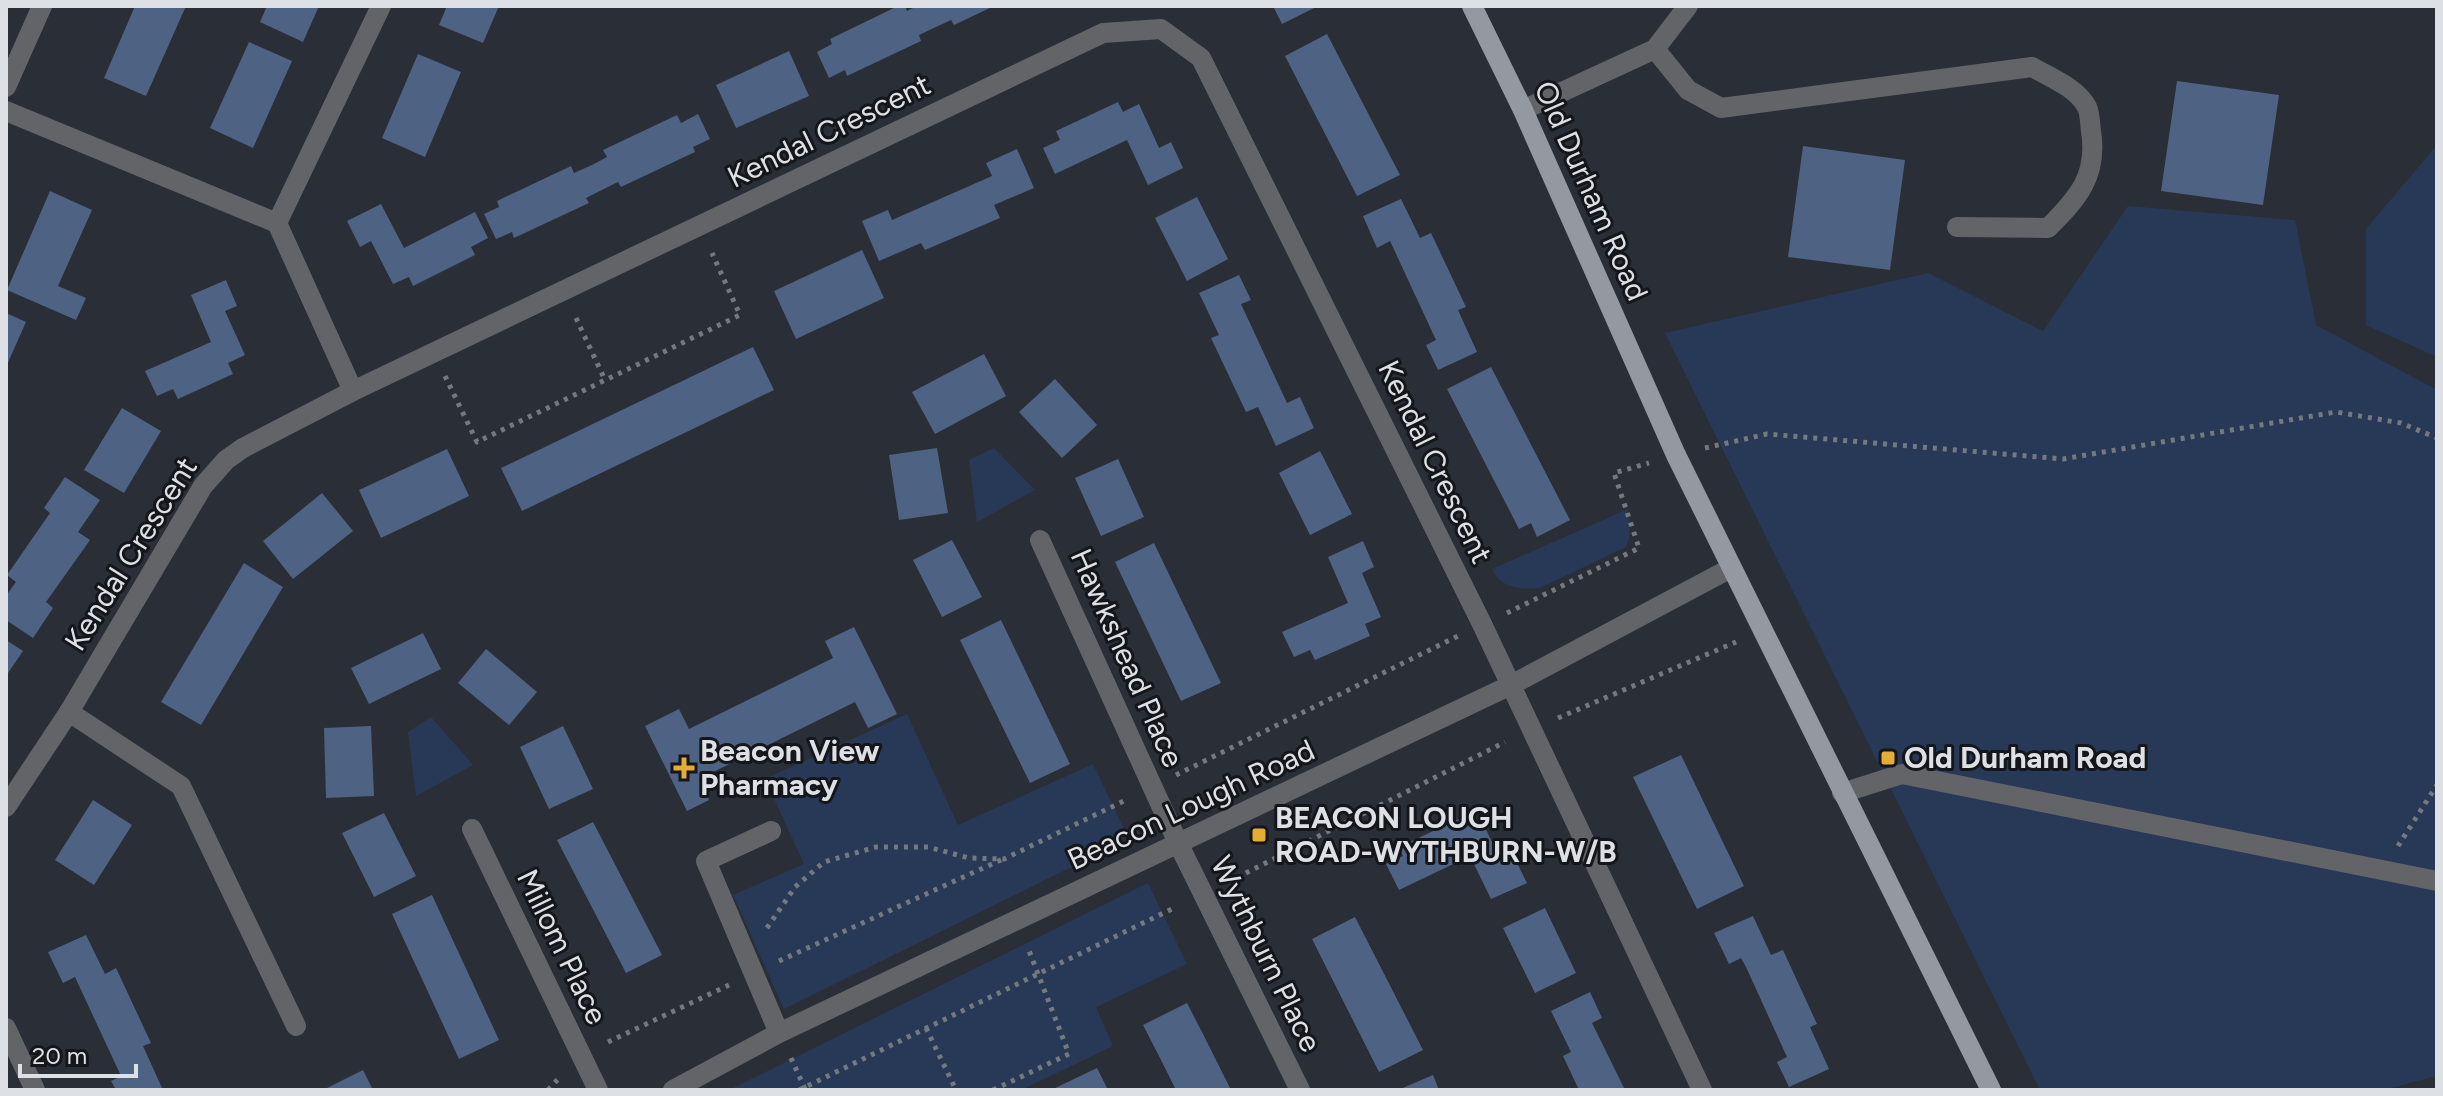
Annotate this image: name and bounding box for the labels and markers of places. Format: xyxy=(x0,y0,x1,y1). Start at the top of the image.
place label: Beacon View Pharmacy xyxy=(700,732,880,803)
place label: Old Durham Road xyxy=(1904,739,2146,776)
marker: Old Durham Road xyxy=(1879,749,1897,767)
marker: Beacon View Pharmacy xyxy=(675,759,693,777)
place label: BEACON LOUGH ROAD-WYTHBURN-W/B xyxy=(1275,799,1617,870)
marker: BEACON LOUGH ROAD-WYTHBURN-W/B xyxy=(1250,826,1268,844)

